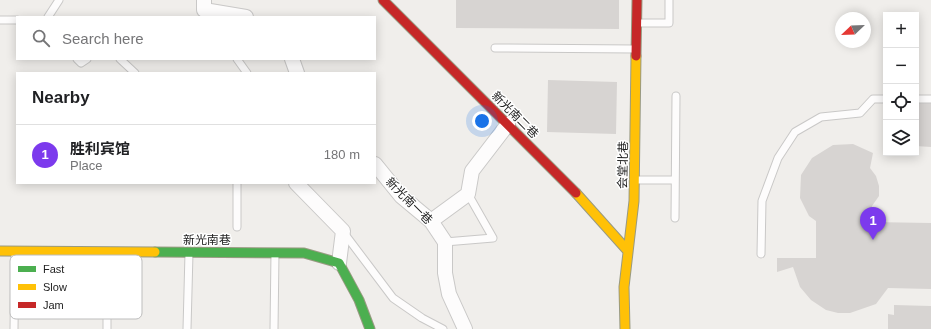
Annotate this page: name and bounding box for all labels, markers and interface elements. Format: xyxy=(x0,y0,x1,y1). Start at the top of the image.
north arrow xyxy=(835,12,871,48)
map controls xyxy=(883,12,919,156)
button: + xyxy=(883,12,919,48)
search box xyxy=(16,16,376,60)
icon: search xyxy=(30,27,52,49)
text: Search here xyxy=(62,30,144,47)
button: − xyxy=(883,48,919,84)
button: locate xyxy=(883,84,919,120)
text: Nearby xyxy=(32,88,90,107)
street label: 新光南二巷 xyxy=(489,89,541,141)
your location xyxy=(472,111,492,131)
button: layers xyxy=(883,120,919,156)
text: 胜利宾馆 xyxy=(70,140,130,157)
street label: 会堂北巷 xyxy=(616,141,630,189)
text: 1 xyxy=(41,147,49,162)
text: 180 m xyxy=(324,147,360,162)
text: Place xyxy=(70,158,103,173)
street label: 新光南一巷 xyxy=(383,175,435,227)
pin: 1 xyxy=(860,207,886,240)
street label: 新光南巷 xyxy=(183,233,231,247)
legend xyxy=(10,255,142,319)
text: Fast xyxy=(43,263,64,275)
text: Slow xyxy=(43,281,67,293)
text: Jam xyxy=(43,299,64,311)

